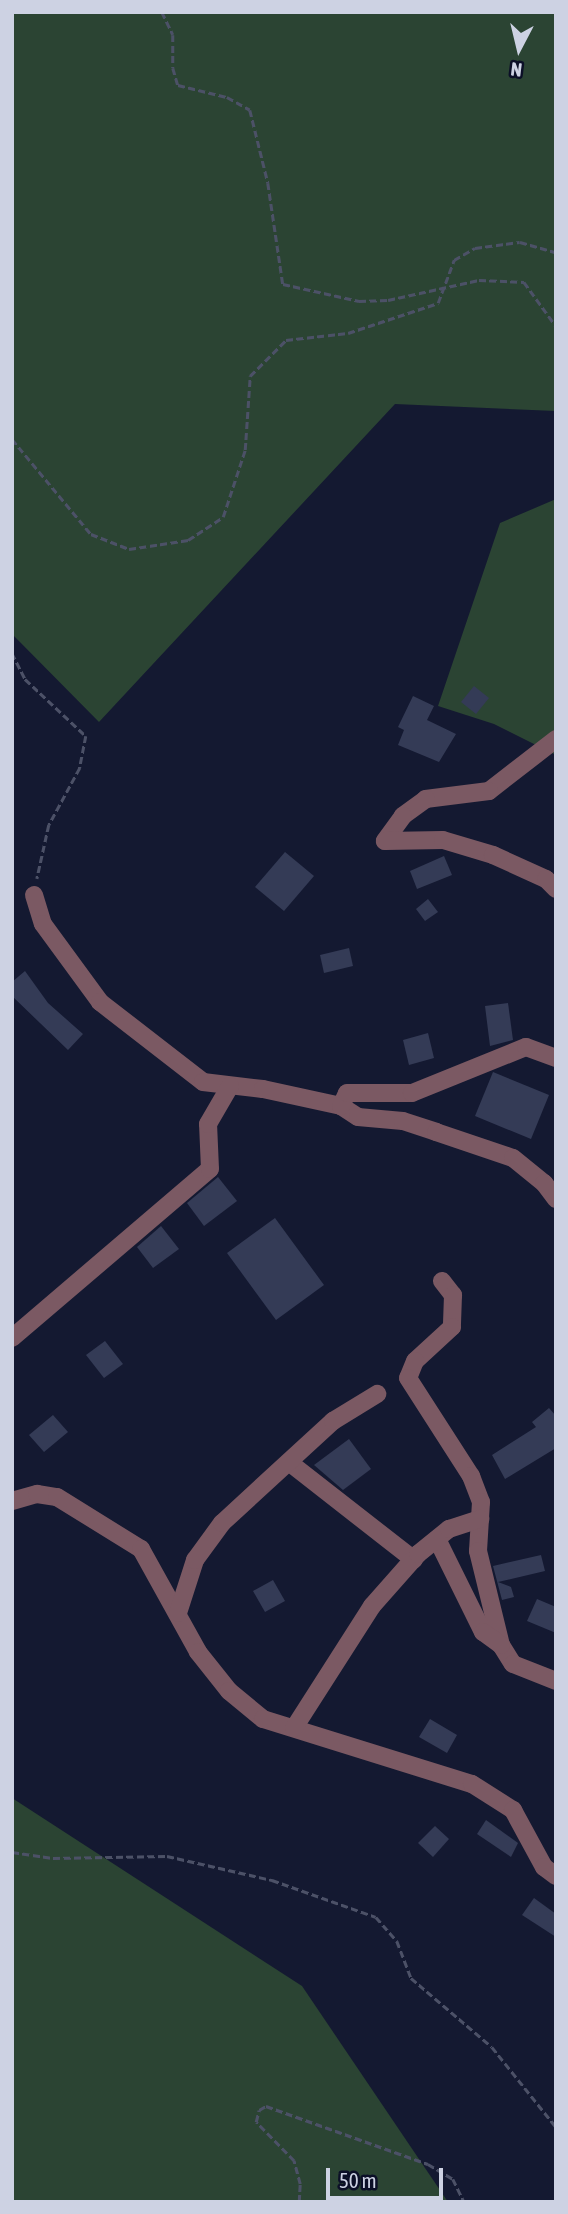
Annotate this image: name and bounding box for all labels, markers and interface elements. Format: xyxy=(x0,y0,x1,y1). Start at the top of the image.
north arrow xyxy=(484,14,554,84)
text: N xyxy=(510,58,523,81)
scale bar xyxy=(330,2154,447,2198)
text: 50 m xyxy=(339,2168,377,2192)

